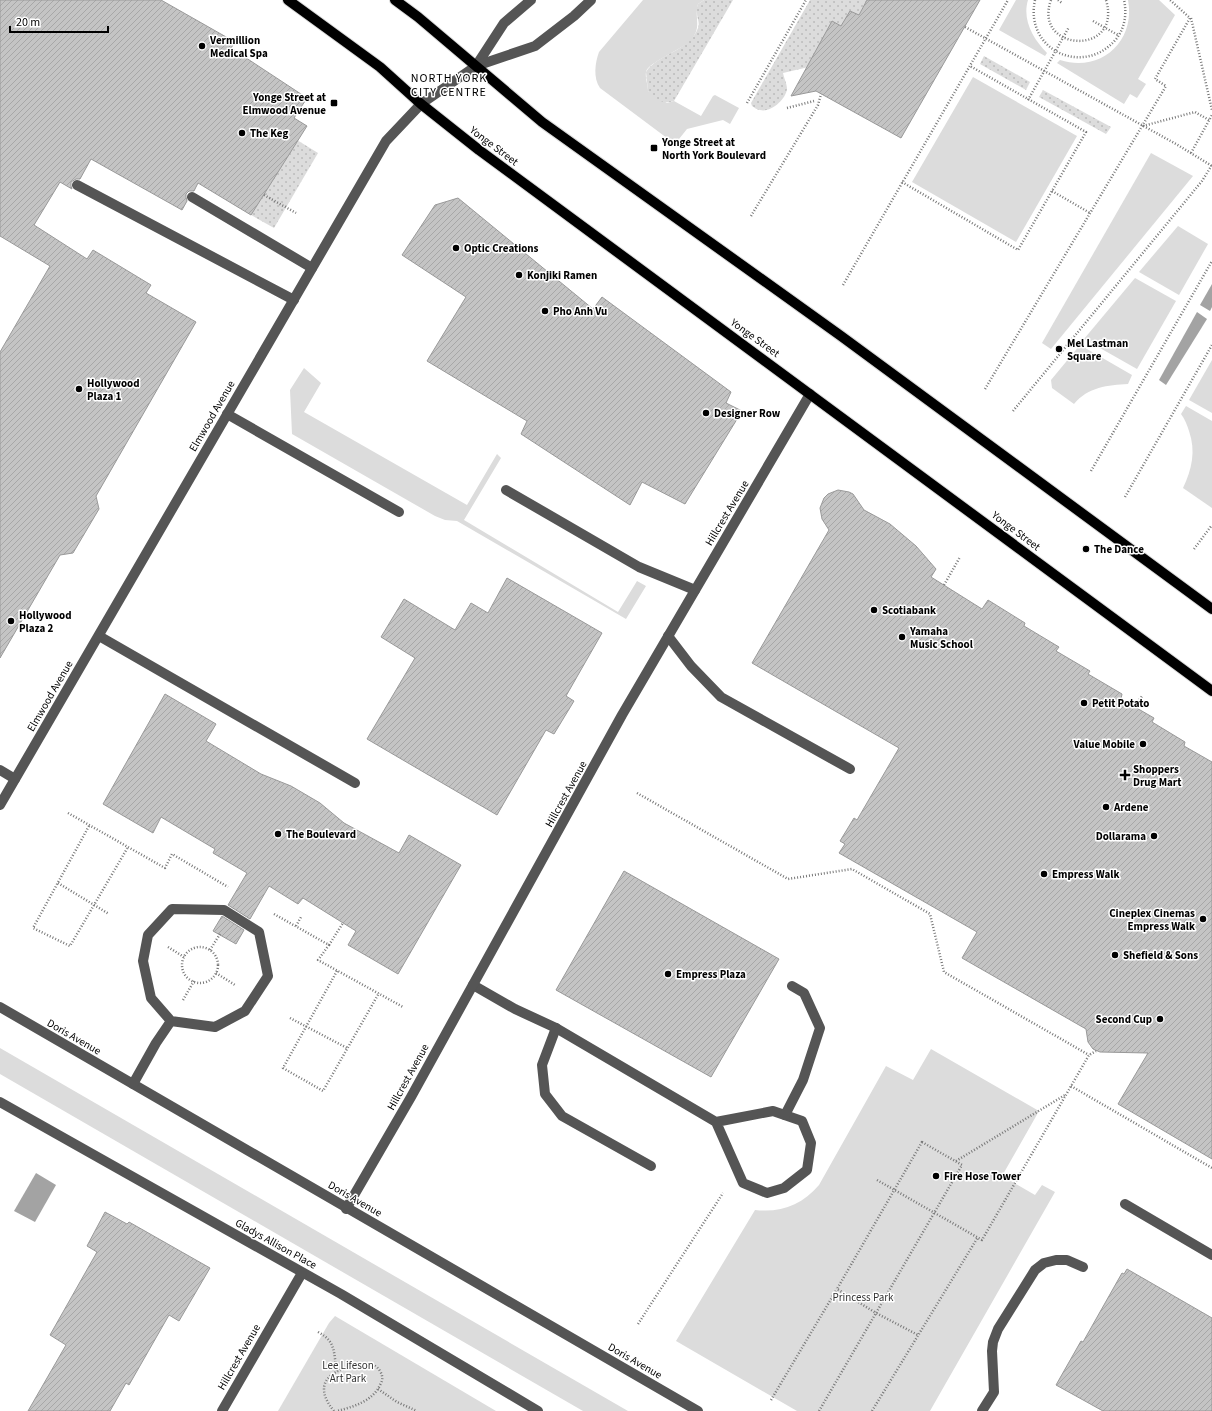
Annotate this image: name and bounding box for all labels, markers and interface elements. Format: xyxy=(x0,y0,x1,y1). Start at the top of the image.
scale bar xyxy=(10,8,108,34)
text: 20 m xyxy=(16,14,40,31)
place label: Vermillion Medical Spa xyxy=(209,33,268,61)
marker: Vermillion Medical Spa xyxy=(197,41,207,51)
district label: NORTH YORK CITY CENTRE xyxy=(411,70,487,101)
place label: Yonge Street at Elmwood Avenue xyxy=(243,90,327,118)
marker: Yonge Street at Elmwood Avenue xyxy=(329,98,339,108)
street label: Yonge Street xyxy=(466,122,522,169)
place label: The Keg xyxy=(250,126,288,141)
marker: The Keg xyxy=(237,128,247,138)
place label: Yonge Street at North York Boulevard xyxy=(661,135,766,163)
marker: Yonge Street at North York Boulevard xyxy=(649,143,659,153)
place label: Optic Creations xyxy=(464,241,539,256)
marker: Optic Creations xyxy=(451,243,461,253)
place label: Konjiki Ramen xyxy=(527,268,597,283)
marker: Konjiki Ramen xyxy=(514,270,524,280)
place label: Pho Anh Vu xyxy=(553,304,607,319)
marker: Pho Anh Vu xyxy=(540,306,550,316)
street label: Yonge Street xyxy=(727,314,783,361)
place label: Mel Lastman Square xyxy=(1067,336,1128,364)
marker: Mel Lastman Square xyxy=(1054,344,1064,354)
place label: Hollywood Plaza 1 xyxy=(87,376,140,404)
street label: Elmwood Avenue xyxy=(186,377,239,454)
marker: Hollywood Plaza 1 xyxy=(74,384,84,394)
place label: Designer Row xyxy=(714,406,781,421)
marker: Designer Row xyxy=(701,408,711,418)
street label: Hillcrest Avenue xyxy=(702,477,753,549)
street label: Yonge Street xyxy=(988,507,1044,554)
place label: The Dance xyxy=(1094,542,1144,557)
marker: The Dance xyxy=(1081,544,1091,554)
place label: Scotiabank xyxy=(882,603,936,618)
marker: Scotiabank xyxy=(869,605,879,615)
place label: Hollywood Plaza 2 xyxy=(19,608,72,636)
marker: Hollywood Plaza 2 xyxy=(6,616,16,626)
place label: Yamaha Music School xyxy=(909,624,974,652)
marker: Yamaha Music School xyxy=(897,632,907,642)
street label: Elmwood Avenue xyxy=(24,657,77,734)
place label: Petit Potato xyxy=(1092,696,1149,711)
marker: Petit Potato xyxy=(1079,698,1089,708)
place label: Value Mobile xyxy=(1073,737,1135,752)
marker: Value Mobile xyxy=(1138,739,1148,749)
street label: Hillcrest Avenue xyxy=(542,758,591,830)
place label: Shoppers Drug Mart xyxy=(1133,762,1182,790)
marker: Shoppers Drug Mart xyxy=(1120,770,1130,780)
place label: Ardene xyxy=(1113,800,1149,815)
marker: Ardene xyxy=(1101,802,1111,812)
place label: The Boulevard xyxy=(286,827,356,842)
marker: The Boulevard xyxy=(273,829,283,839)
place label: Dollarama xyxy=(1096,829,1146,844)
marker: Dollarama xyxy=(1149,831,1159,841)
place label: Empress Walk xyxy=(1052,867,1119,882)
marker: Empress Walk xyxy=(1039,869,1049,879)
place label: Cineplex Cinemas Empress Walk xyxy=(1109,906,1195,934)
marker: Cineplex Cinemas Empress Walk xyxy=(1198,914,1208,924)
place label: Shefield & Sons xyxy=(1123,948,1198,963)
marker: Shefield & Sons xyxy=(1110,950,1120,960)
place label: Empress Plaza xyxy=(676,967,746,982)
marker: Empress Plaza xyxy=(663,969,673,979)
place label: Second Cup xyxy=(1096,1012,1152,1027)
marker: Second Cup xyxy=(1155,1014,1165,1024)
street label: Doris Avenue xyxy=(44,1016,104,1059)
street label: Hillcrest Avenue xyxy=(384,1041,433,1113)
place label: Fire Hose Tower xyxy=(944,1169,1022,1184)
marker: Fire Hose Tower xyxy=(931,1171,941,1181)
street label: Doris Avenue xyxy=(325,1178,385,1221)
street label: Gladys Allison Place xyxy=(233,1215,320,1273)
park label: Princess Park xyxy=(833,1290,894,1305)
street label: Hillcrest Avenue xyxy=(214,1321,264,1393)
street label: Doris Avenue xyxy=(605,1340,665,1383)
park label: Lee Lifeson Art Park xyxy=(322,1358,374,1386)

